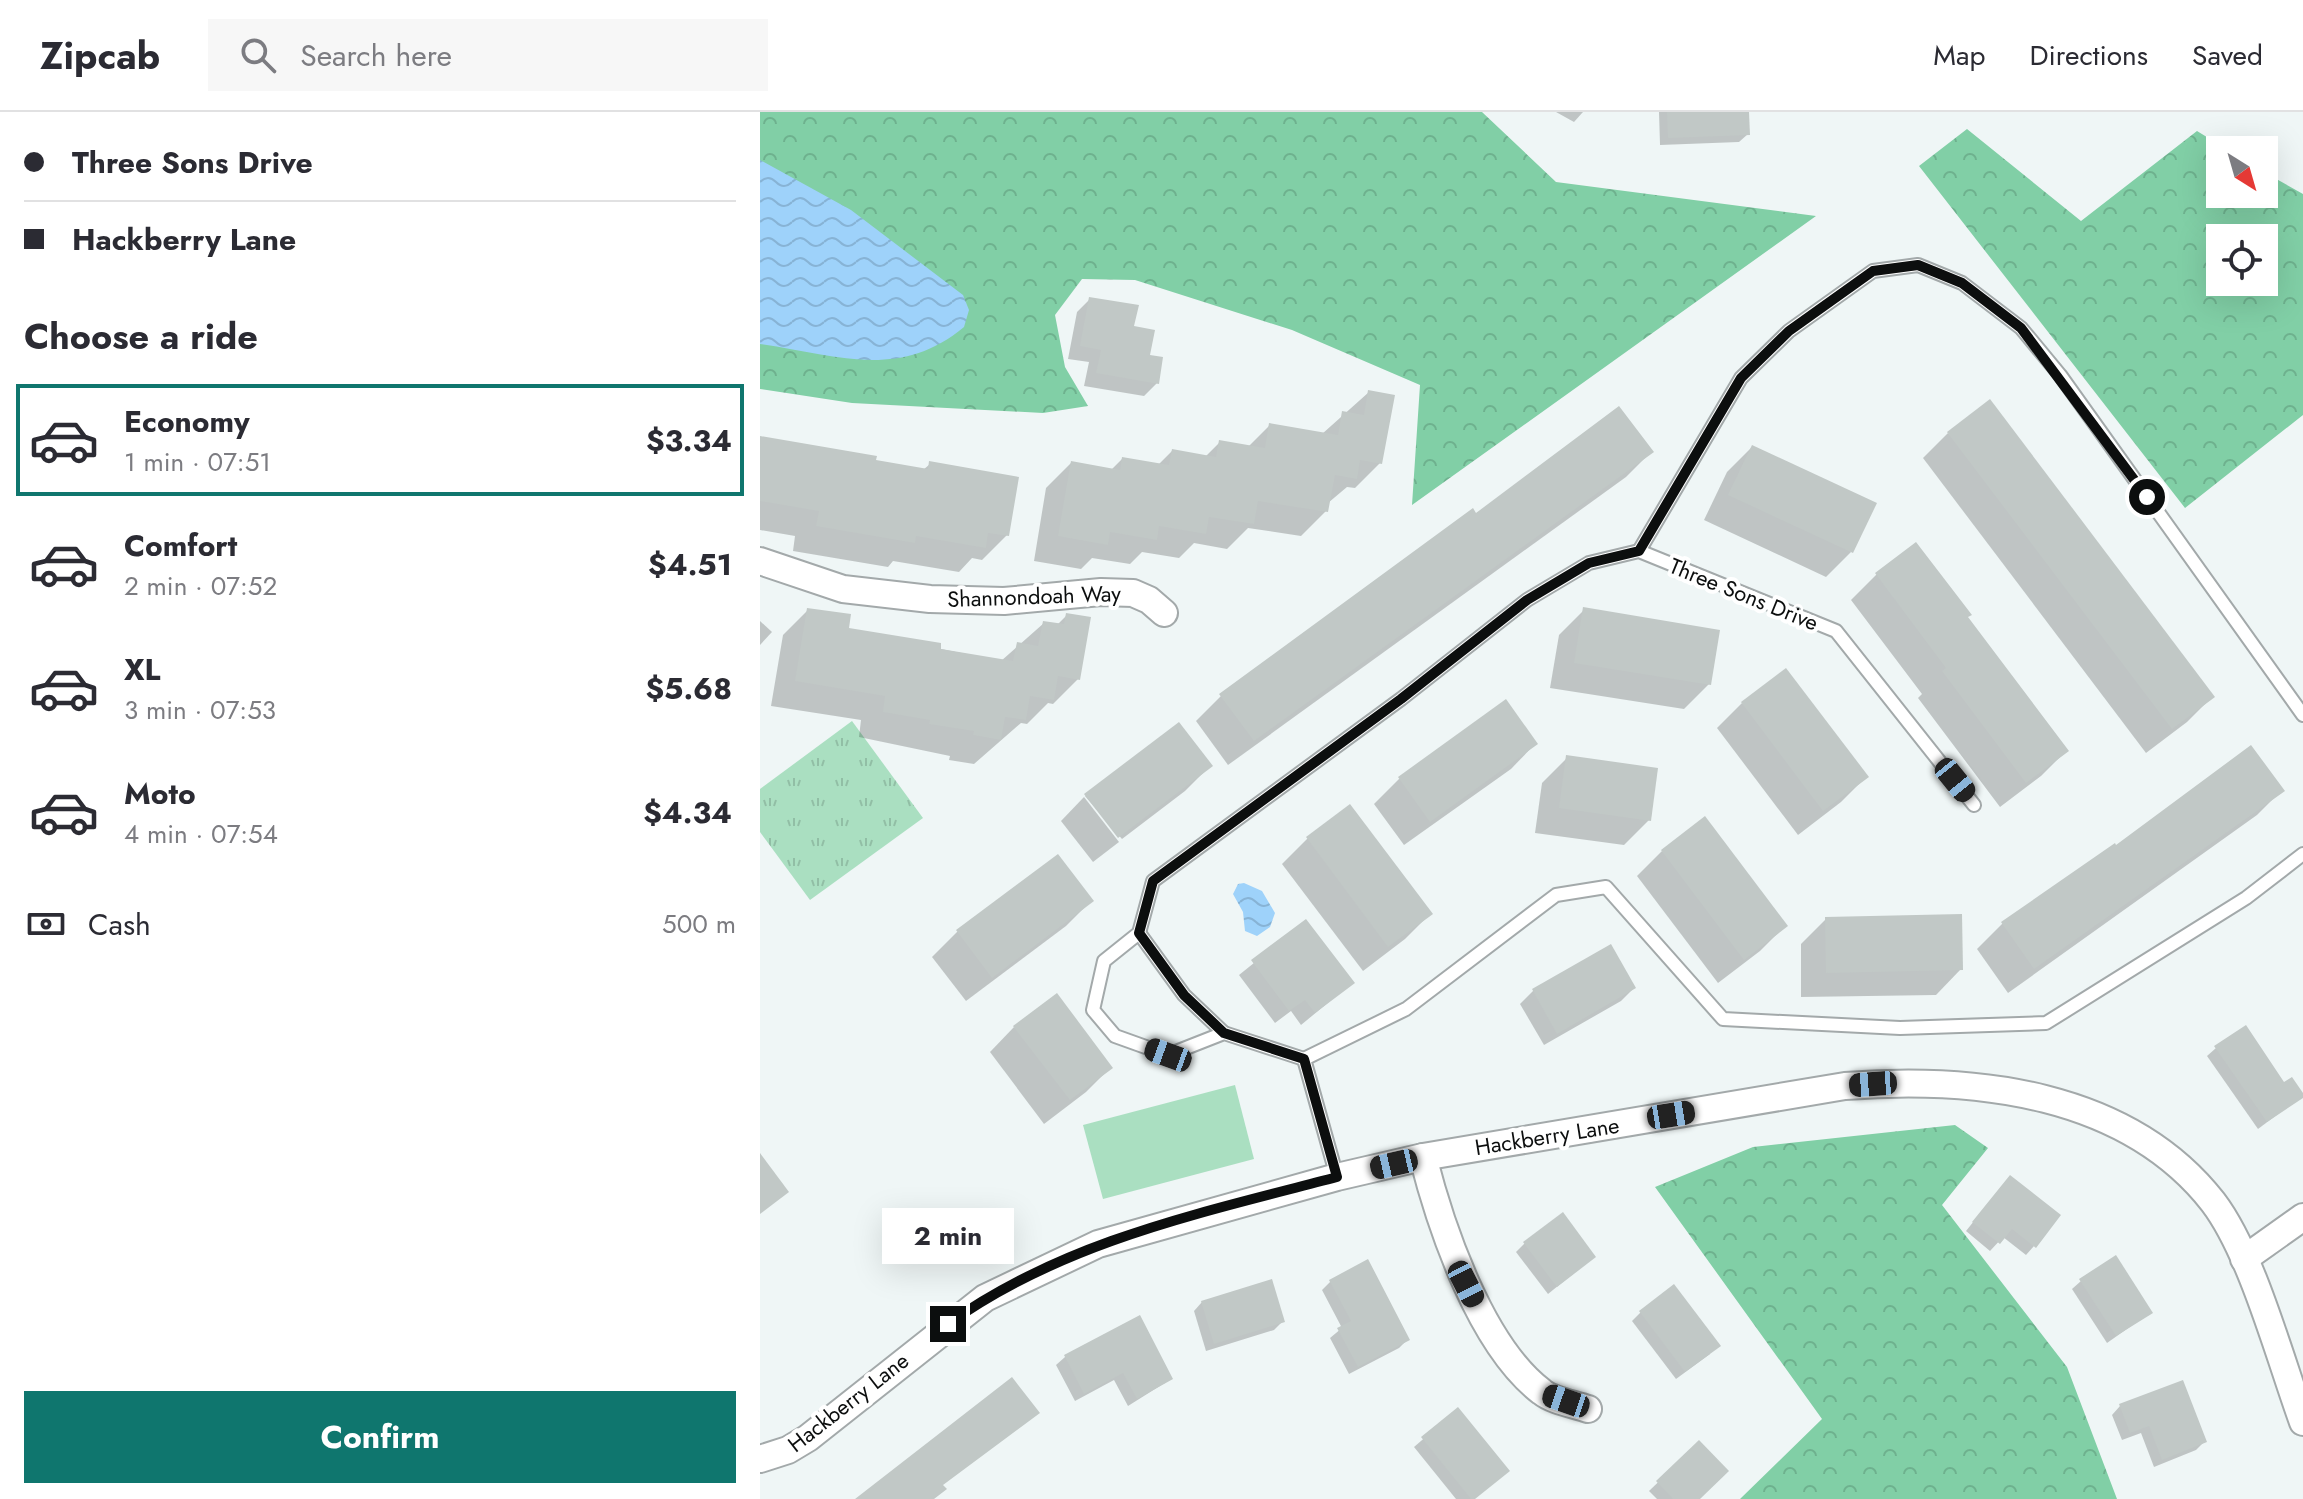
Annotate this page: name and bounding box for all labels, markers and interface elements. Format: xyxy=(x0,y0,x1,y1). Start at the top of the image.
search box xyxy=(208,19,768,91)
text: Zipcab xyxy=(40,28,160,83)
icon: search xyxy=(236,33,280,77)
text: Search here xyxy=(300,34,452,77)
text: Map xyxy=(1933,35,1985,76)
text: Directions xyxy=(2029,35,2148,76)
text: Saved xyxy=(2192,35,2263,76)
north arrow xyxy=(2206,136,2278,208)
map controls xyxy=(2206,136,2278,296)
text: Three Sons Drive xyxy=(72,141,313,184)
text: Hackberry Lane xyxy=(72,218,296,261)
button: locate xyxy=(2206,224,2278,296)
text: Choose a ride xyxy=(24,310,258,362)
text: Economy xyxy=(124,400,250,443)
icon: car xyxy=(28,404,100,476)
text: $3.34 xyxy=(646,419,732,462)
text: 1 min · 07:51 xyxy=(124,443,271,481)
route start xyxy=(2129,479,2165,515)
text: Comfort xyxy=(124,524,237,567)
icon: car xyxy=(28,528,100,600)
text: $4.51 xyxy=(648,543,732,586)
street label: Three Sons Drive xyxy=(1665,550,1823,638)
text: 2 min · 07:52 xyxy=(124,567,277,605)
street label: Shannondoah Way xyxy=(947,577,1122,615)
text: XL xyxy=(124,648,160,691)
icon: car xyxy=(28,652,100,724)
text: $5.68 xyxy=(645,667,732,710)
text: 3 min · 07:53 xyxy=(124,691,276,729)
car xyxy=(1931,754,1979,806)
text: Moto xyxy=(124,772,196,815)
icon: car xyxy=(28,776,100,848)
text: $4.34 xyxy=(643,791,732,834)
text: 4 min · 07:54 xyxy=(124,815,278,853)
icon: cash xyxy=(24,902,68,946)
text: Cash xyxy=(88,903,151,946)
text: 500 m xyxy=(662,905,736,943)
car xyxy=(1141,1036,1195,1074)
car xyxy=(1848,1070,1898,1098)
car xyxy=(1645,1099,1697,1131)
street label: Hackberry Lane xyxy=(1473,1109,1621,1163)
car xyxy=(1368,1147,1420,1181)
callout: 2 min xyxy=(882,1208,1014,1264)
text: 2 min xyxy=(914,1217,982,1255)
car xyxy=(1444,1257,1488,1311)
route end xyxy=(930,1306,966,1342)
street label: Hackberry Lane xyxy=(781,1345,915,1459)
car xyxy=(1539,1382,1593,1420)
button: Confirm xyxy=(24,1391,736,1483)

